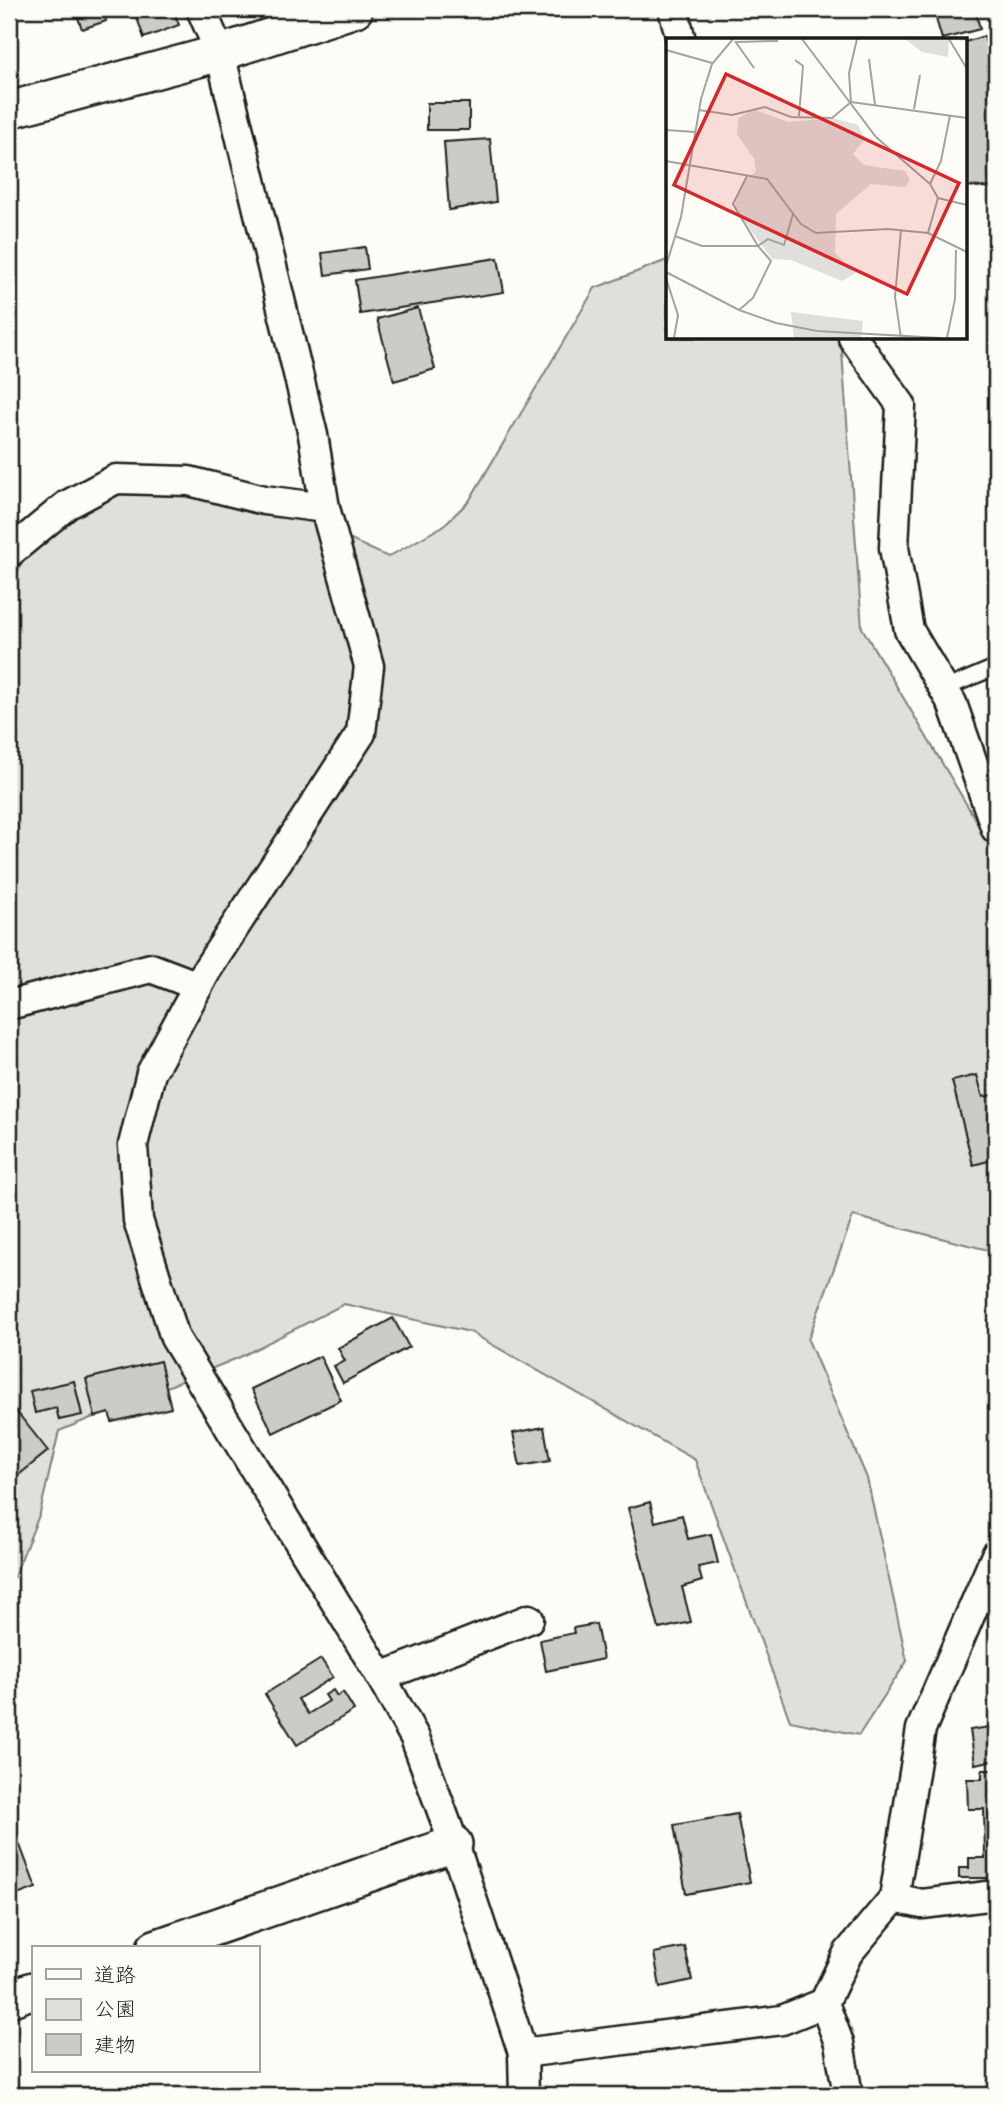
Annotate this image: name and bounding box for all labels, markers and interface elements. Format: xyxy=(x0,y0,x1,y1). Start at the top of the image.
inset map xyxy=(666,38,967,340)
legend xyxy=(32,1946,259,2072)
text: 道路 xyxy=(94,1961,136,1988)
text: 公園 xyxy=(94,1995,136,2022)
text: 建物 xyxy=(94,2031,136,2058)

